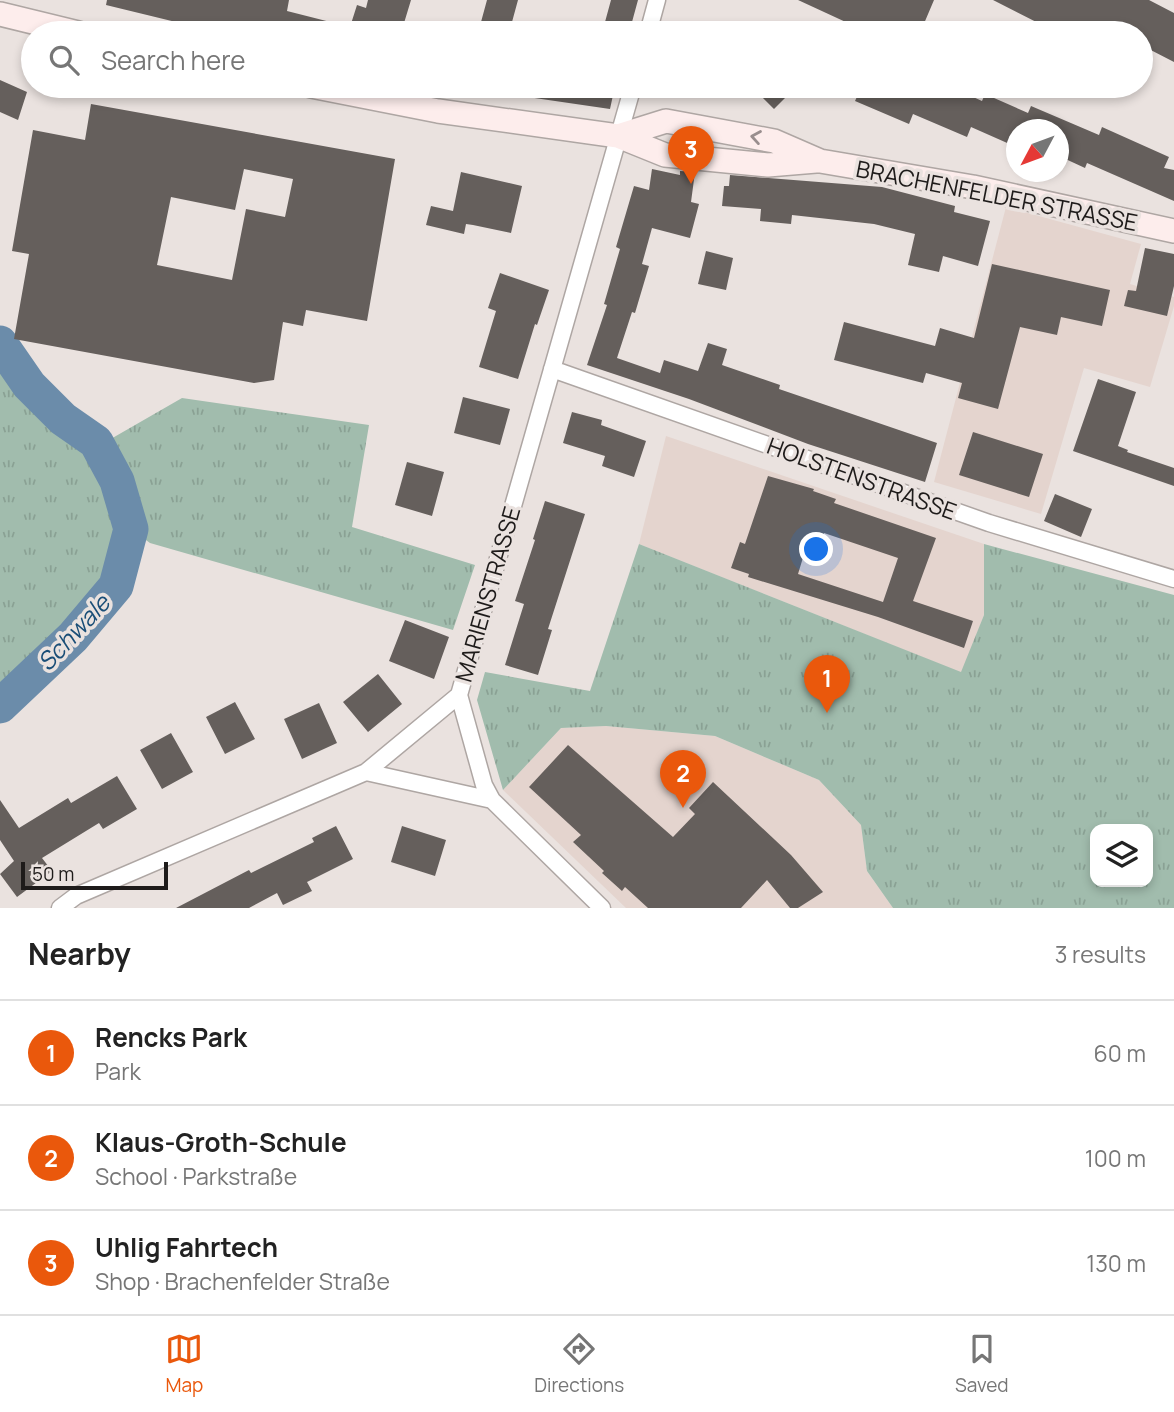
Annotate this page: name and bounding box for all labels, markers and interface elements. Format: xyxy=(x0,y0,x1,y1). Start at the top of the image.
search box xyxy=(21,21,1153,98)
icon: search xyxy=(45,41,83,79)
text: Search here xyxy=(101,42,246,78)
north arrow xyxy=(1006,119,1069,182)
pin: 3 xyxy=(668,126,714,184)
one-way arrow xyxy=(750,131,762,146)
street label: BRACHENFELDER STRASSE xyxy=(853,152,1141,238)
street label: HOLSTENSTRASSE xyxy=(763,429,961,527)
street label: MARIENSTRASSE xyxy=(447,503,527,685)
your location xyxy=(799,532,833,566)
water label: Schwale xyxy=(29,585,118,677)
pin: 1 xyxy=(804,655,850,713)
pin: 2 xyxy=(660,750,706,808)
map controls xyxy=(1090,824,1153,887)
button: layers xyxy=(1090,824,1153,887)
scale bar xyxy=(21,859,168,891)
text: 50 m xyxy=(32,861,74,887)
text: Nearby xyxy=(28,933,131,974)
text: 3 results xyxy=(1055,938,1146,970)
text: Rencks Park xyxy=(95,1019,247,1055)
text: 1 xyxy=(46,1037,56,1069)
text: 60 m xyxy=(1094,1037,1146,1069)
text: Park xyxy=(95,1055,141,1087)
text: Klaus-Groth-Schule xyxy=(95,1124,347,1160)
text: 2 xyxy=(44,1142,58,1174)
text: 100 m xyxy=(1085,1142,1146,1174)
text: School · Parkstraße xyxy=(95,1160,297,1192)
text: Uhlig Fahrtech xyxy=(95,1229,278,1265)
text: 3 xyxy=(44,1247,58,1279)
text: 130 m xyxy=(1086,1247,1146,1279)
text: Shop · Brachenfelder Straße xyxy=(95,1265,390,1297)
tab: Map xyxy=(165,1330,203,1398)
tab: Directions xyxy=(534,1330,624,1398)
tab: Saved xyxy=(955,1330,1009,1398)

